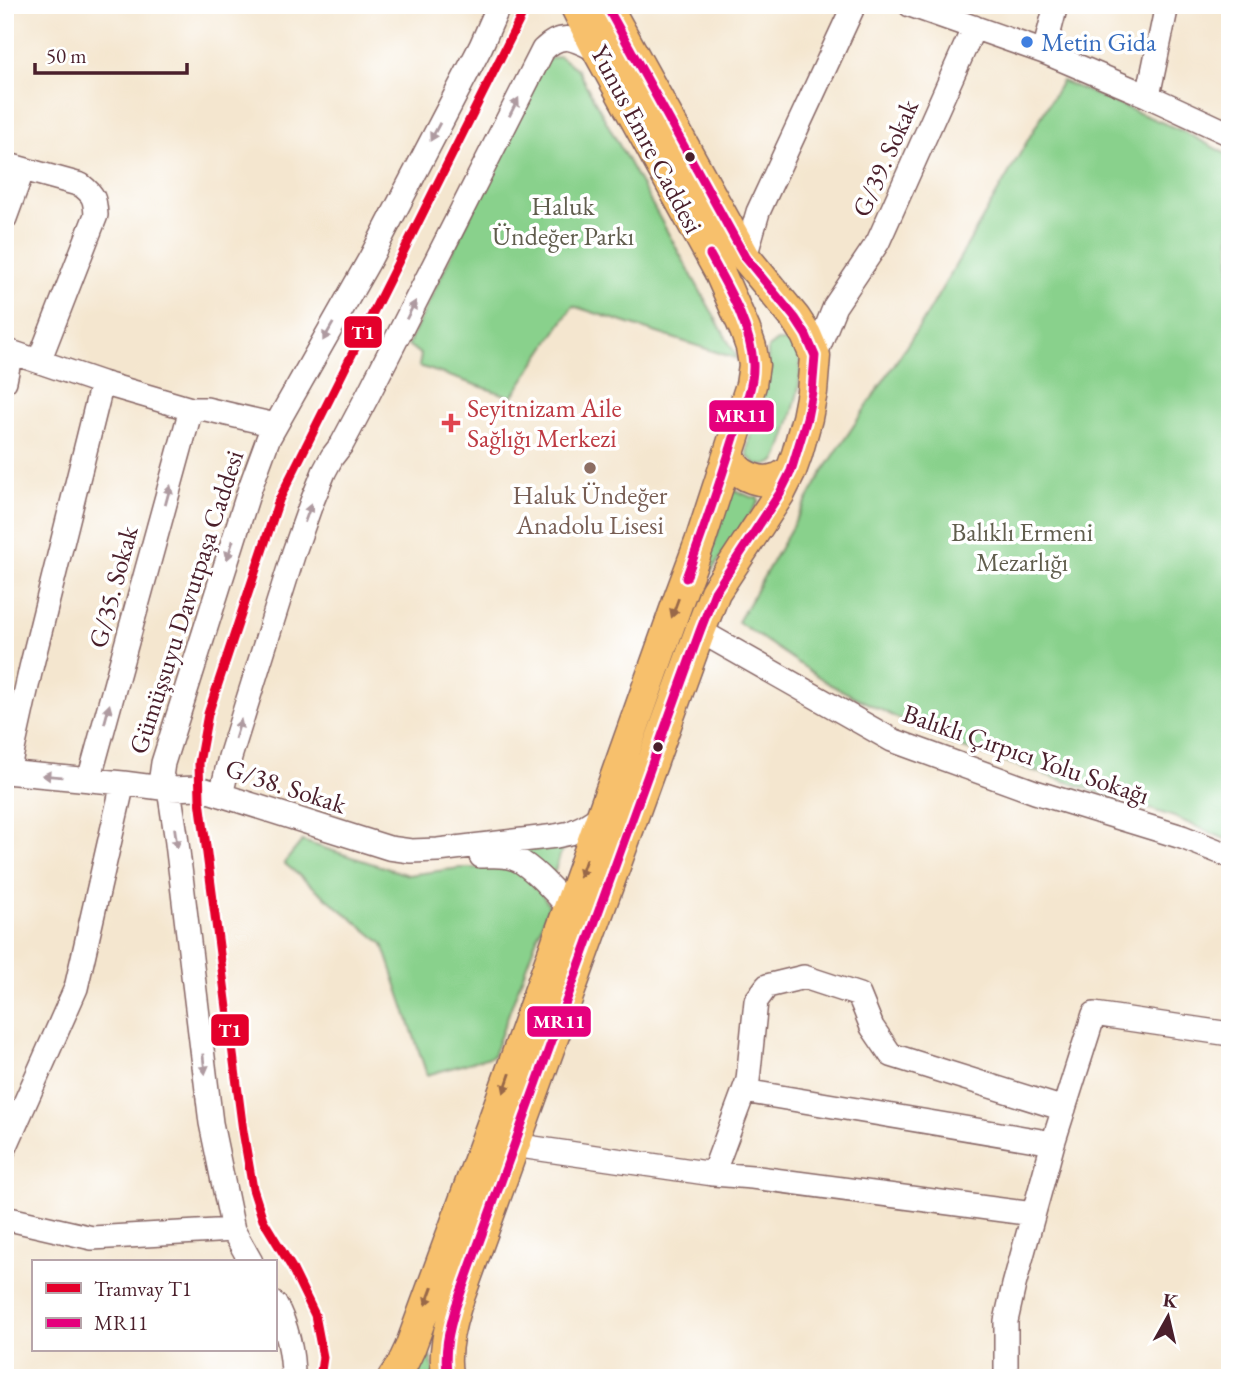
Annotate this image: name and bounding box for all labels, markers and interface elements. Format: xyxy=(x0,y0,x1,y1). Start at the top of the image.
place label: Metin Gida xyxy=(1041,25,1157,59)
scale bar xyxy=(35,32,187,76)
marker: Metin Gida xyxy=(1019,34,1035,50)
street label: Yunus Emre Caddesi xyxy=(583,39,711,239)
text: 50 m xyxy=(46,42,87,69)
street label: G/39. Sokak xyxy=(844,93,926,222)
one-way arrow xyxy=(508,97,519,117)
one-way arrow xyxy=(430,122,441,142)
unlabelled marker xyxy=(683,150,697,164)
park label: Haluk Ündeğer Parkı xyxy=(492,189,634,253)
one-way arrow xyxy=(406,300,417,320)
line badge: T1 xyxy=(343,315,383,349)
text: T1 xyxy=(351,320,375,345)
one-way arrow xyxy=(322,323,334,342)
place label: Seyitnizam Aile Sağlığı Merkezi xyxy=(467,391,622,455)
line badge: MR11 xyxy=(708,399,775,433)
text: MR11 xyxy=(715,403,767,428)
marker: Seyitnizam Aile Sağlığı Merkezi xyxy=(441,413,461,433)
street label: Gümüşsuyu Davutpaşa Caddesi xyxy=(121,446,251,758)
marker: Haluk Ündeğer Anadolu Lisesi xyxy=(582,460,598,476)
place label: Haluk Ündeğer Anadolu Lisesi xyxy=(512,478,668,542)
one-way arrow xyxy=(163,483,174,505)
one-way arrow xyxy=(303,502,314,523)
park label: Balıklı Ermeni Mezarlığı xyxy=(951,515,1093,579)
street label: G/35. Sokak xyxy=(80,522,146,652)
one-way arrow xyxy=(224,540,235,561)
one-way arrow xyxy=(669,597,680,618)
street label: Balıklı Çırpıcı Yolu Sokağı xyxy=(898,696,1154,812)
one-way arrow xyxy=(103,703,113,724)
one-way arrow xyxy=(234,718,244,739)
unlabelled marker xyxy=(651,740,665,754)
street label: G/38. Sokak xyxy=(221,751,351,822)
one-way arrow xyxy=(41,770,63,781)
one-way arrow xyxy=(171,827,182,849)
one-way arrow xyxy=(577,858,588,879)
line badge: MR11 xyxy=(526,1005,592,1038)
text: MR11 xyxy=(533,1009,585,1034)
line badge: T1 xyxy=(210,1013,250,1047)
text: T1 xyxy=(218,1018,242,1043)
one-way arrow xyxy=(198,1053,209,1075)
one-way arrow xyxy=(501,1072,512,1093)
legend xyxy=(32,1260,276,1352)
text: Tramvay T1 xyxy=(94,1275,192,1302)
north arrow xyxy=(1134,1282,1204,1352)
one-way arrow xyxy=(423,1286,434,1307)
text: K xyxy=(1161,1287,1180,1314)
text: MR11 xyxy=(94,1309,148,1336)

